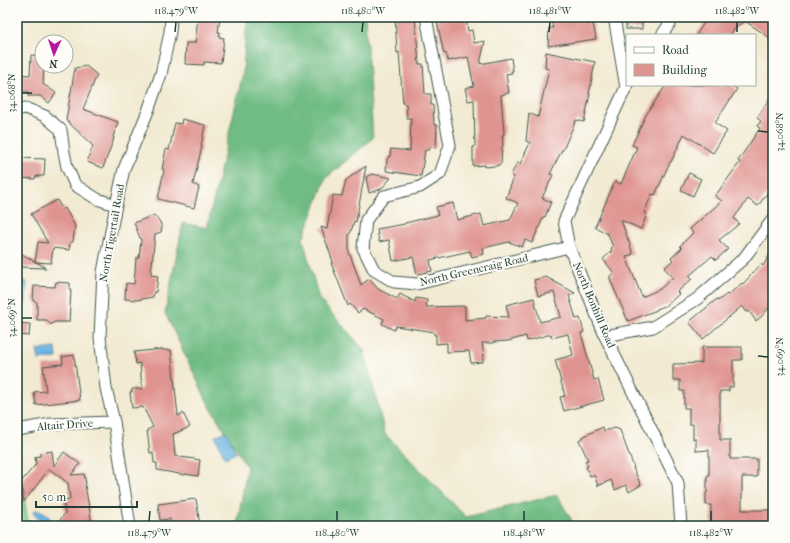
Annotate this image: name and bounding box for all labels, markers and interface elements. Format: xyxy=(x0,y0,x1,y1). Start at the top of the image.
text: 118.479°W xyxy=(154,5,199,17)
text: 118.480°W xyxy=(341,5,386,17)
text: 118.481°W xyxy=(529,5,572,17)
text: 118.482°W xyxy=(715,5,760,17)
north arrow xyxy=(34,34,74,74)
legend xyxy=(626,34,756,86)
text: Road xyxy=(662,43,689,57)
text: N xyxy=(48,57,58,70)
text: Building xyxy=(662,63,707,77)
text: 34.068°N xyxy=(6,73,18,113)
text: 34.068°N xyxy=(774,112,786,152)
street label: North Tigertail Road xyxy=(97,182,127,283)
street label: North Greencraig Road xyxy=(418,251,531,289)
street label: North Bonhill Road xyxy=(570,260,618,351)
text: 34.069°N xyxy=(6,298,18,338)
text: 34.069°N xyxy=(774,337,786,377)
street label: Altair Drive xyxy=(35,417,94,434)
scale bar xyxy=(36,483,137,509)
text: 50 m xyxy=(42,490,66,504)
text: 118.479°W xyxy=(127,527,172,539)
text: 118.480°W xyxy=(315,527,360,539)
text: 118.481°W xyxy=(503,527,546,539)
text: 118.482°W xyxy=(689,527,734,539)

